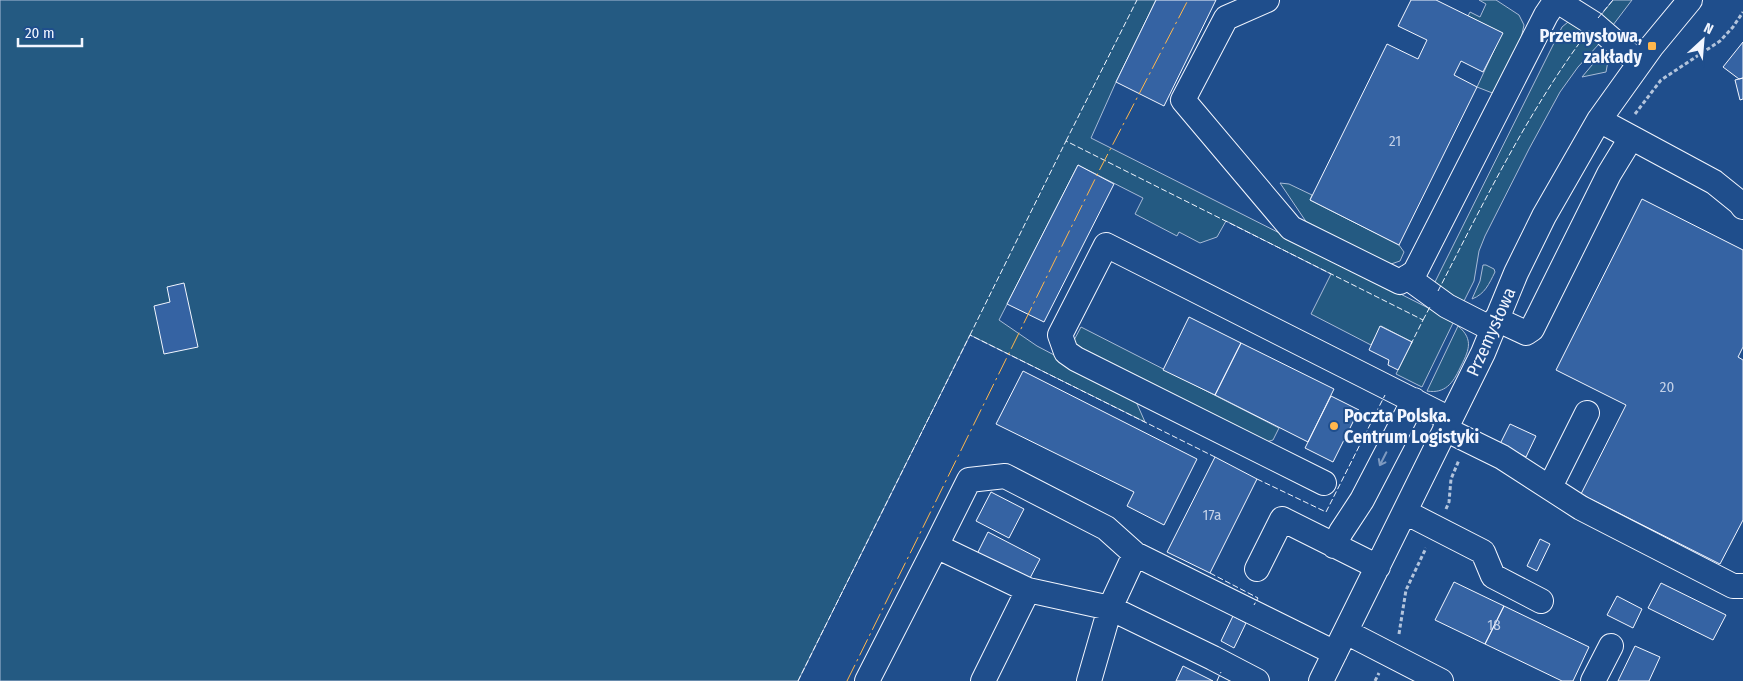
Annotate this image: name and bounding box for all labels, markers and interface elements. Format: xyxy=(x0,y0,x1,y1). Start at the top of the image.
scale bar xyxy=(18,15,81,47)
north arrow xyxy=(1678,15,1728,65)
text: N xyxy=(1701,19,1716,38)
text: 20 m xyxy=(25,24,55,42)
place label: Przemysłowa, zakłady xyxy=(1540,25,1642,68)
marker: Przemysłowa, zakłady xyxy=(1646,40,1658,52)
house number: 21 xyxy=(1389,132,1401,150)
street label: Przemysłowa xyxy=(1462,284,1520,380)
house number: 20 xyxy=(1660,378,1674,396)
place label: Poczta Polska. Centrum Logistyki xyxy=(1344,405,1479,448)
marker: Poczta Polska. Centrum Logistyki xyxy=(1328,420,1340,432)
one-way arrow xyxy=(1378,451,1388,466)
house number: 17a xyxy=(1203,506,1221,524)
house number: 18 xyxy=(1487,616,1501,634)

